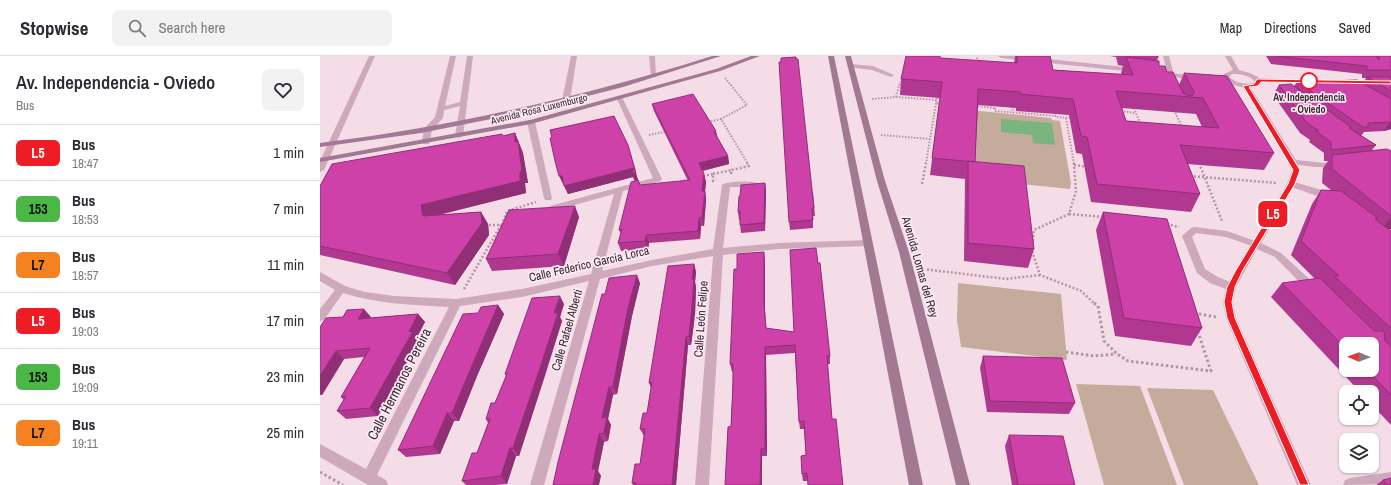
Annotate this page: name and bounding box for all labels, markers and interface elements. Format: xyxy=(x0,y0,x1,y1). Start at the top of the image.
search box xyxy=(112,10,392,46)
text: Stopwise xyxy=(20,15,88,41)
icon: search xyxy=(126,17,148,39)
text: Search here xyxy=(158,17,225,38)
text: Map xyxy=(1220,19,1242,37)
text: Directions xyxy=(1264,19,1316,37)
text: Saved xyxy=(1338,19,1371,37)
text: Av. Independencia - Oviedo xyxy=(16,69,215,95)
button: heart xyxy=(262,69,304,111)
marker: Av. Independencia - Oviedo xyxy=(1300,72,1318,90)
street label: Avenida Rosa Luxemburgo xyxy=(488,91,589,128)
place label: Av. Independencia - Oviedo xyxy=(1273,91,1345,116)
text: Bus xyxy=(16,97,34,114)
text: Bus xyxy=(72,134,95,155)
text: 1 min xyxy=(273,142,304,163)
text: L5 xyxy=(31,144,45,162)
text: 18:47 xyxy=(72,155,99,172)
text: Bus xyxy=(72,190,95,211)
text: 7 min xyxy=(273,198,304,219)
text: 153 xyxy=(28,200,48,218)
line badge: L5 xyxy=(1255,201,1291,227)
text: L5 xyxy=(1266,205,1280,223)
text: 18:53 xyxy=(72,211,99,228)
street label: Avenida Lomas del Rey xyxy=(898,214,942,319)
street label: Calle Federico García Lorca xyxy=(527,242,651,286)
text: Bus xyxy=(72,246,95,267)
text: 11 min xyxy=(267,254,304,275)
text: L7 xyxy=(31,256,45,274)
text: 18:57 xyxy=(72,267,99,284)
street label: Calle León Felipe xyxy=(690,280,712,358)
street label: Calle Rafael Alberti xyxy=(548,287,586,373)
text: Bus xyxy=(72,302,95,323)
text: 17 min xyxy=(266,310,304,331)
text: L5 xyxy=(31,312,45,330)
text: 19:03 xyxy=(72,323,99,340)
street label: Calle Hermanos Pereira xyxy=(363,325,435,443)
north arrow xyxy=(1339,337,1379,377)
map controls xyxy=(1339,337,1379,473)
text: Bus xyxy=(72,358,95,379)
text: 23 min xyxy=(266,366,304,387)
text: 153 xyxy=(28,368,48,386)
text: 19:09 xyxy=(72,379,99,396)
button: locate xyxy=(1339,385,1379,425)
text: Bus xyxy=(72,414,95,435)
text: 25 min xyxy=(266,422,304,443)
text: L7 xyxy=(31,424,45,442)
button: layers xyxy=(1339,433,1379,473)
text: 19:11 xyxy=(72,435,98,452)

